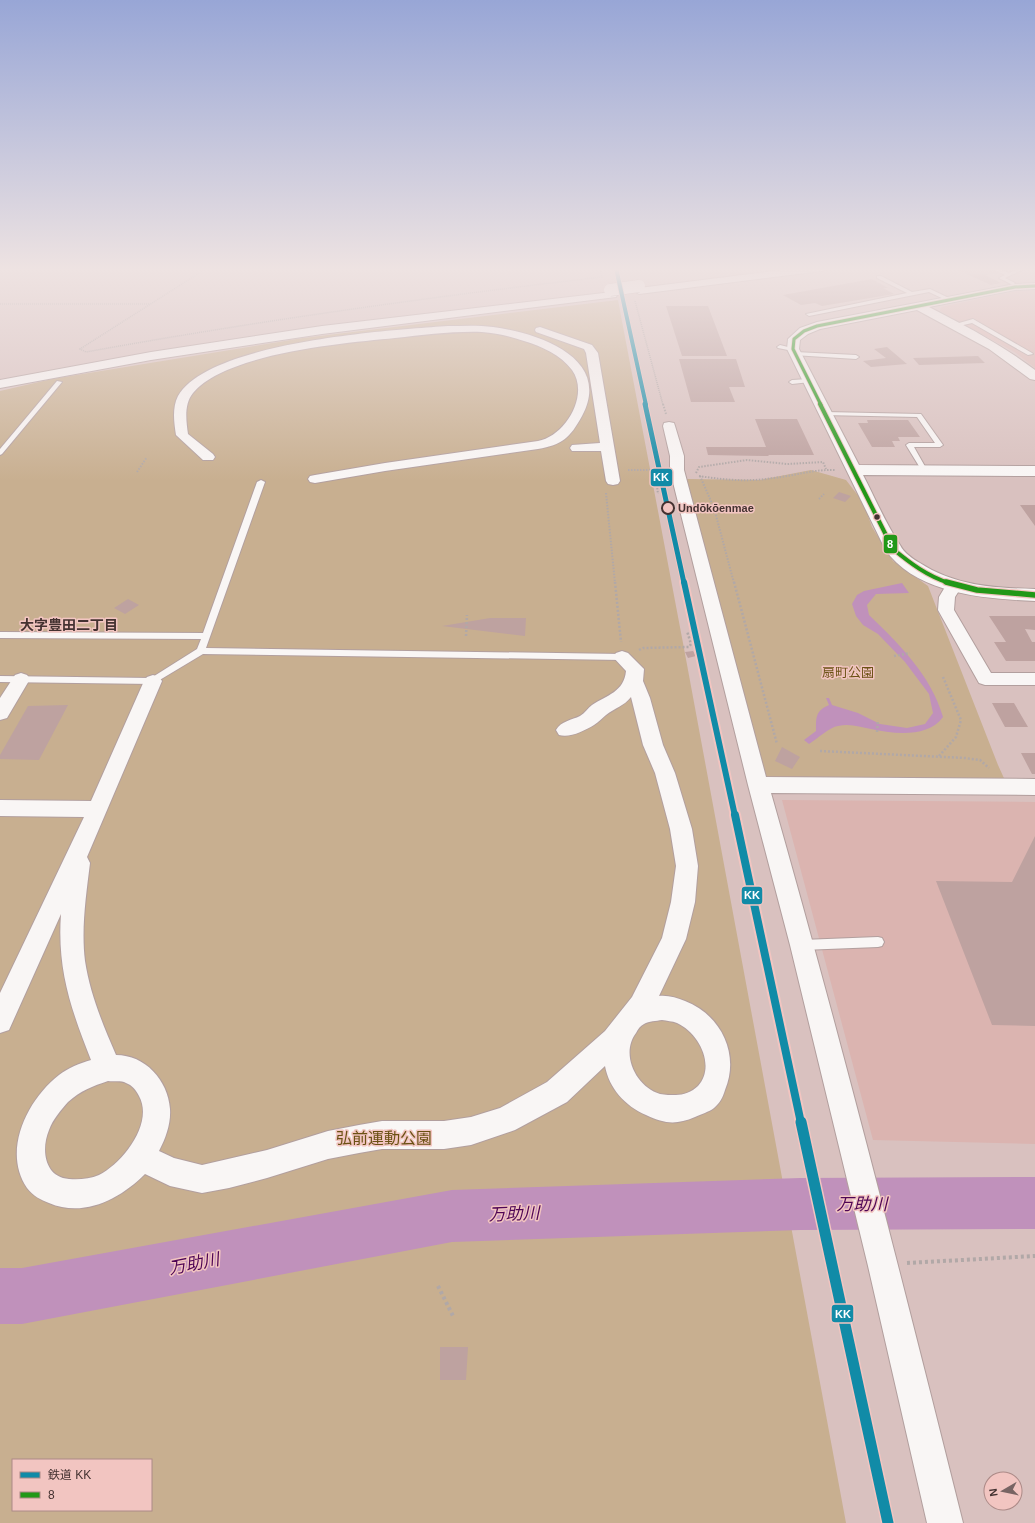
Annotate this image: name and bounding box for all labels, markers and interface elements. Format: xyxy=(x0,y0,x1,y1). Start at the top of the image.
line badge: KK xyxy=(650,468,673,487)
text: KK xyxy=(653,471,669,483)
marker: Undōkōenmae xyxy=(661,501,675,515)
place label: Undōkōenmae xyxy=(678,502,754,514)
unlabelled marker xyxy=(872,512,882,522)
line badge: 8 xyxy=(883,534,898,554)
text: 8 xyxy=(887,538,893,550)
district label: 大字豊田二丁目 xyxy=(20,617,118,633)
park label: 扇町公園 xyxy=(822,665,874,680)
line badge: KK xyxy=(741,886,763,905)
text: KK xyxy=(744,889,760,901)
park label: 弘前運動公園 xyxy=(336,1130,432,1147)
water label: 万助川 xyxy=(837,1195,889,1214)
water label: 万助川 xyxy=(488,1204,542,1224)
water label: 万助川 xyxy=(167,1249,223,1278)
line badge: KK xyxy=(831,1304,854,1323)
text: KK xyxy=(835,1308,851,1320)
legend xyxy=(12,1459,152,1511)
text: 鉄道 KK xyxy=(48,1468,91,1482)
north arrow xyxy=(983,1471,1023,1511)
text: 8 xyxy=(48,1488,55,1502)
text: N xyxy=(987,1488,1000,1497)

